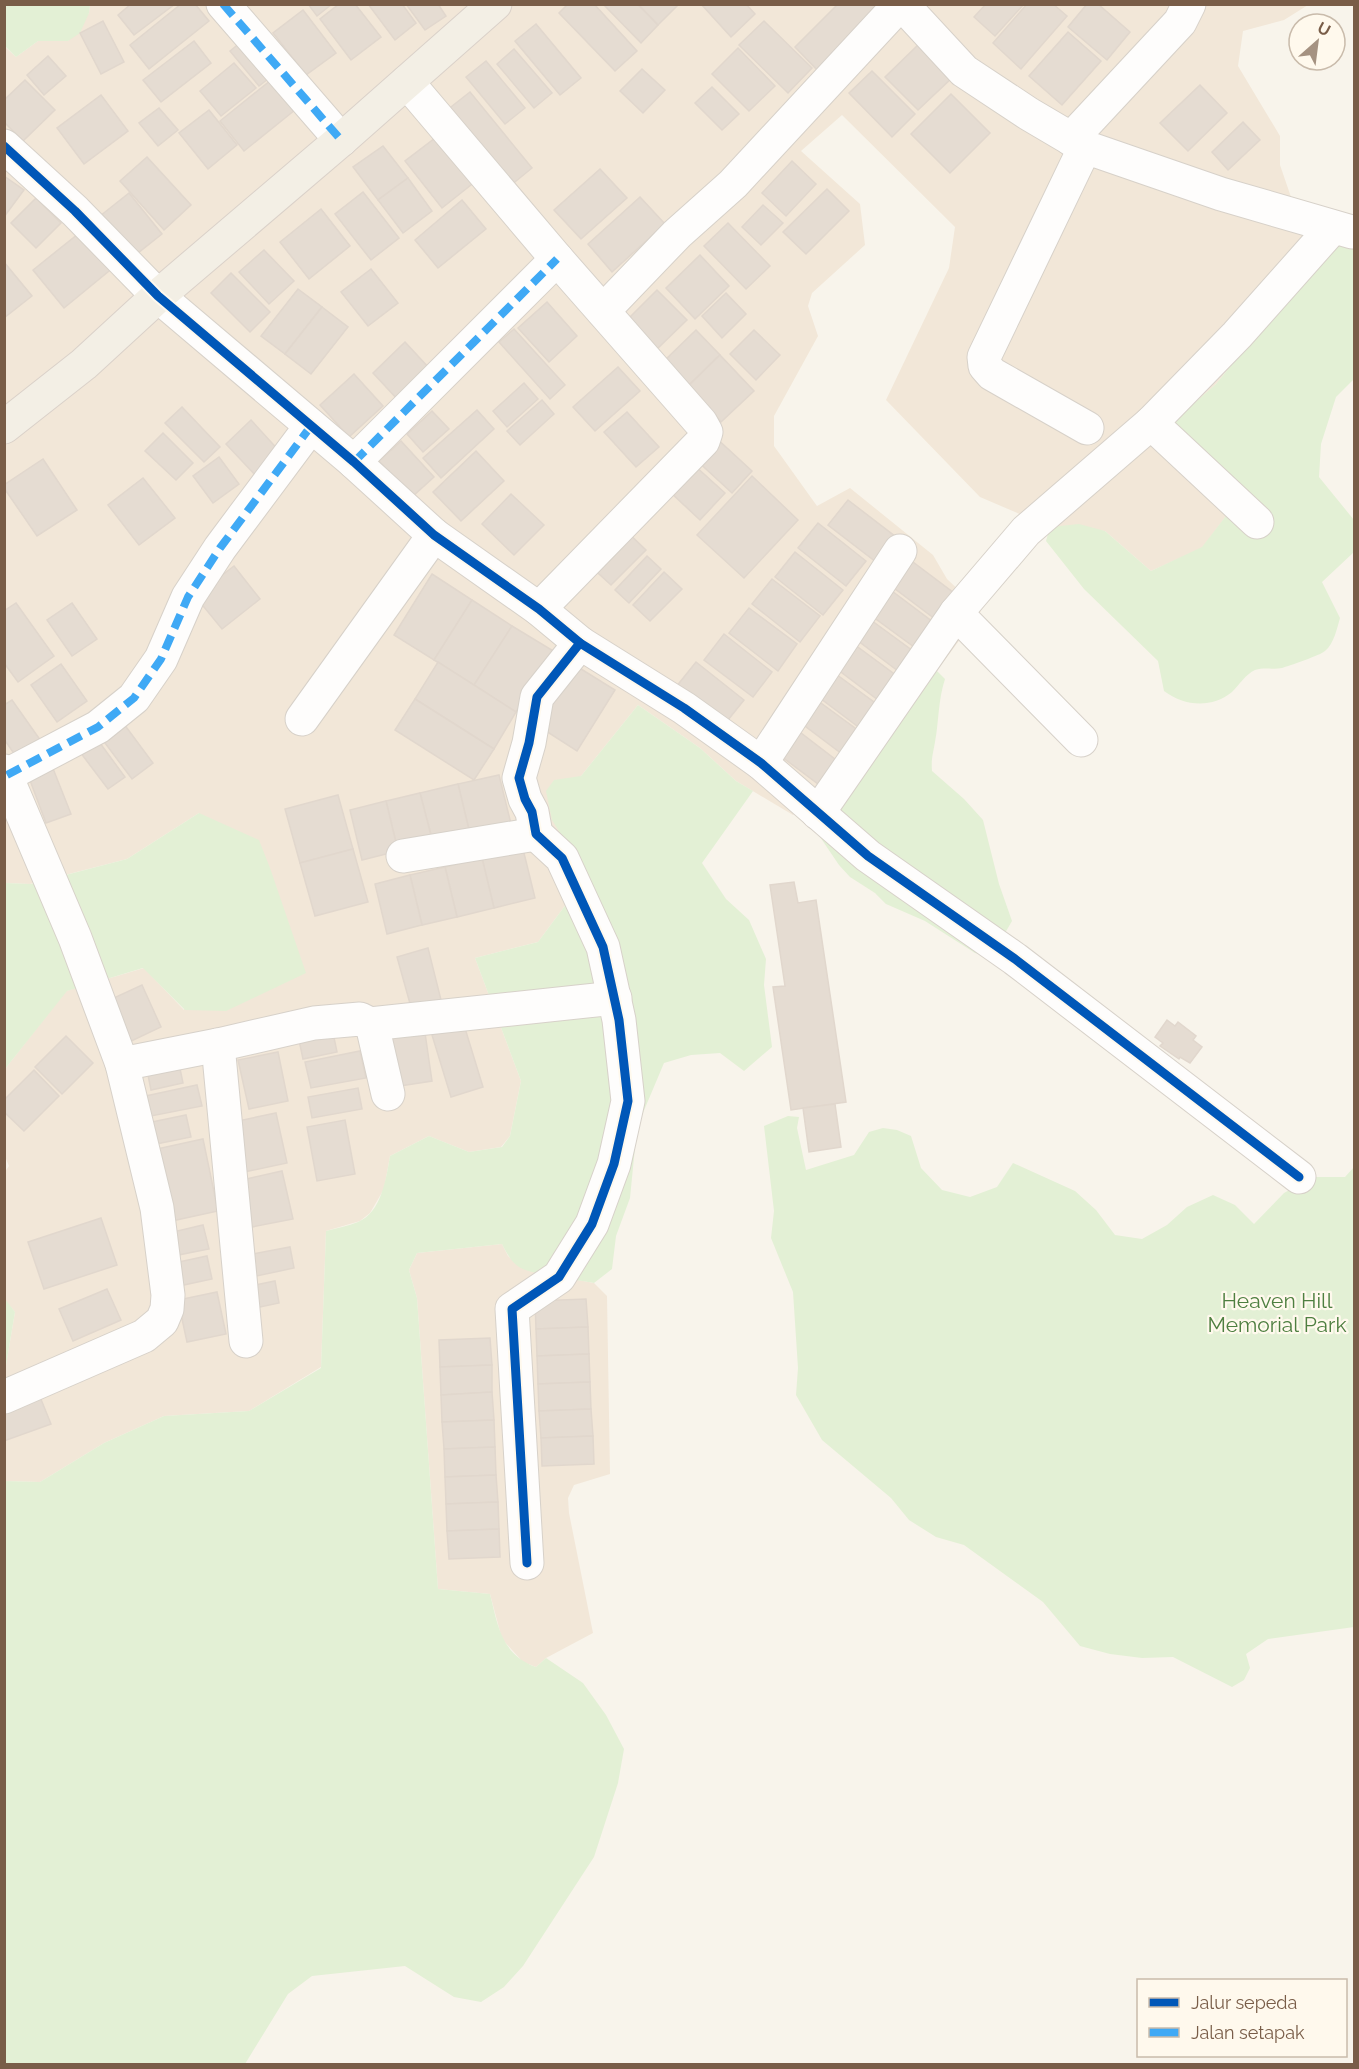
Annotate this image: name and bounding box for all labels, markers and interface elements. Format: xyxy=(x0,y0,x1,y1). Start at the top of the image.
north arrow xyxy=(1287,12,1347,72)
text: U xyxy=(1314,18,1334,40)
park label: Heaven Hill Memorial Park xyxy=(1207,1288,1347,1337)
legend xyxy=(1137,1979,1347,2057)
text: Jalur sepeda xyxy=(1191,1992,1297,2013)
text: Jalan setapak xyxy=(1191,2022,1305,2043)

